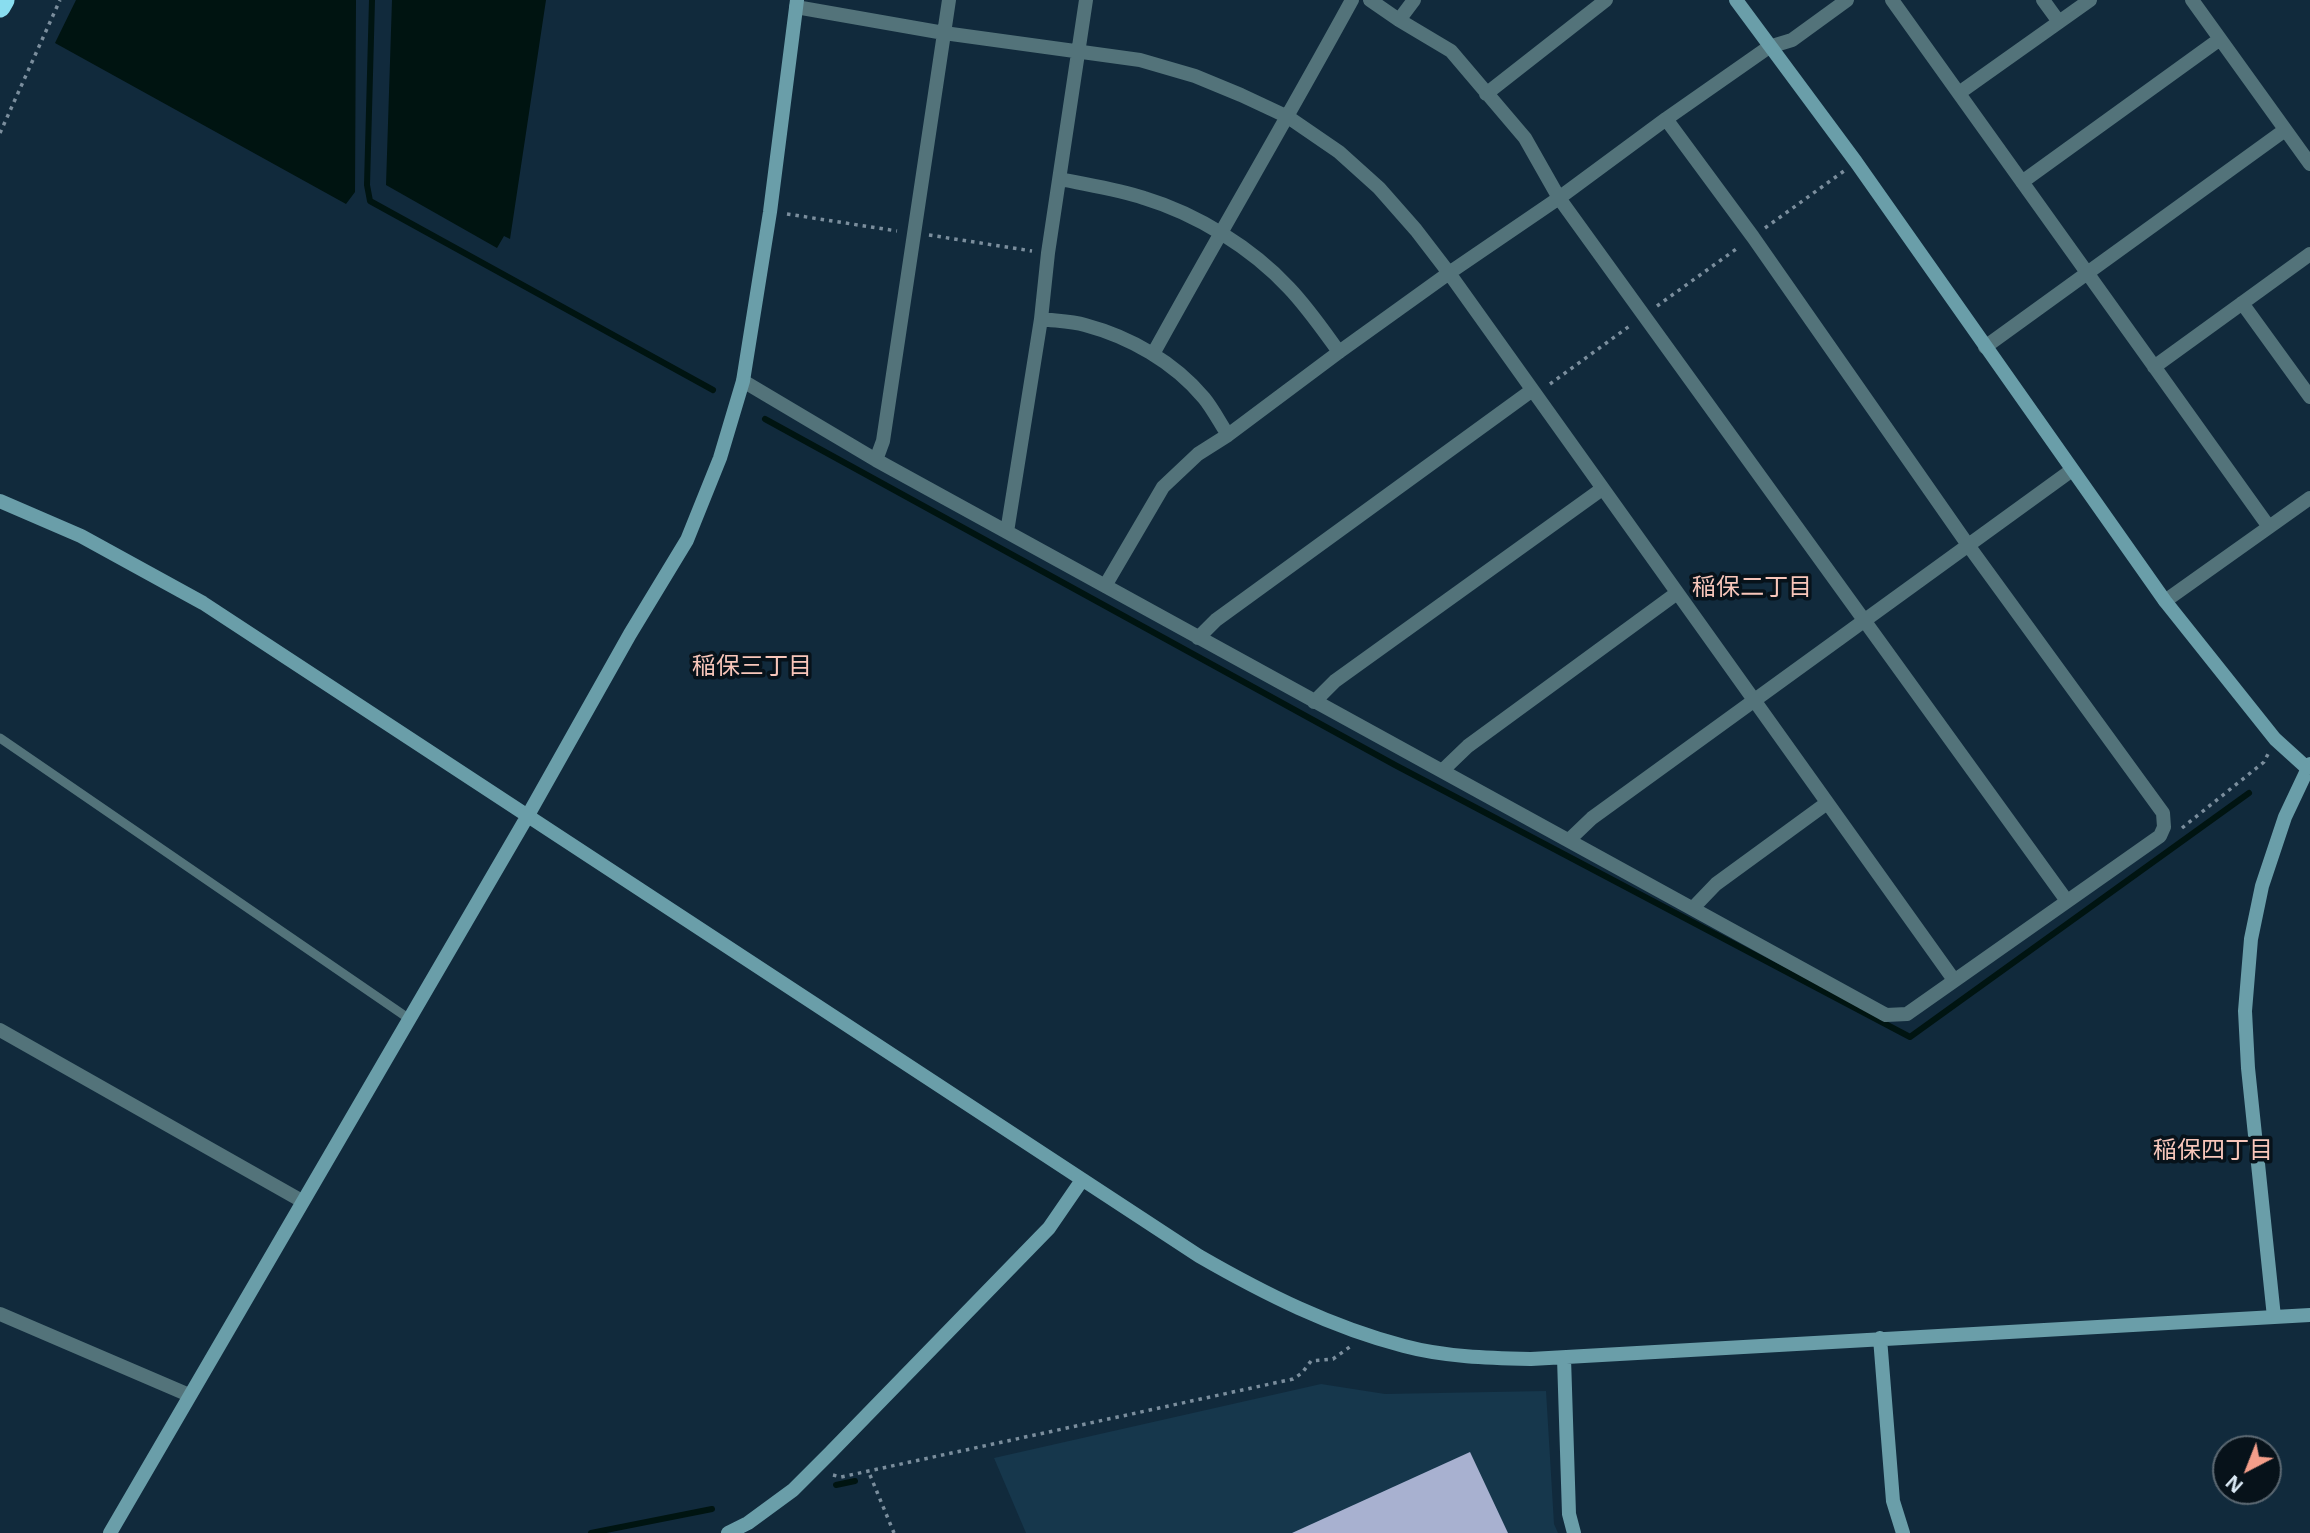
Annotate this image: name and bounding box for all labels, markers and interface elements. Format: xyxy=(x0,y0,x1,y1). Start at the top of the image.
district label: 稲保二丁目 xyxy=(1692,574,1812,602)
district label: 稲保三丁目 xyxy=(692,653,812,681)
district label: 稲保四丁目 xyxy=(2153,1137,2273,1165)
north arrow xyxy=(2212,1435,2282,1505)
text: N xyxy=(2220,1469,2249,1499)

